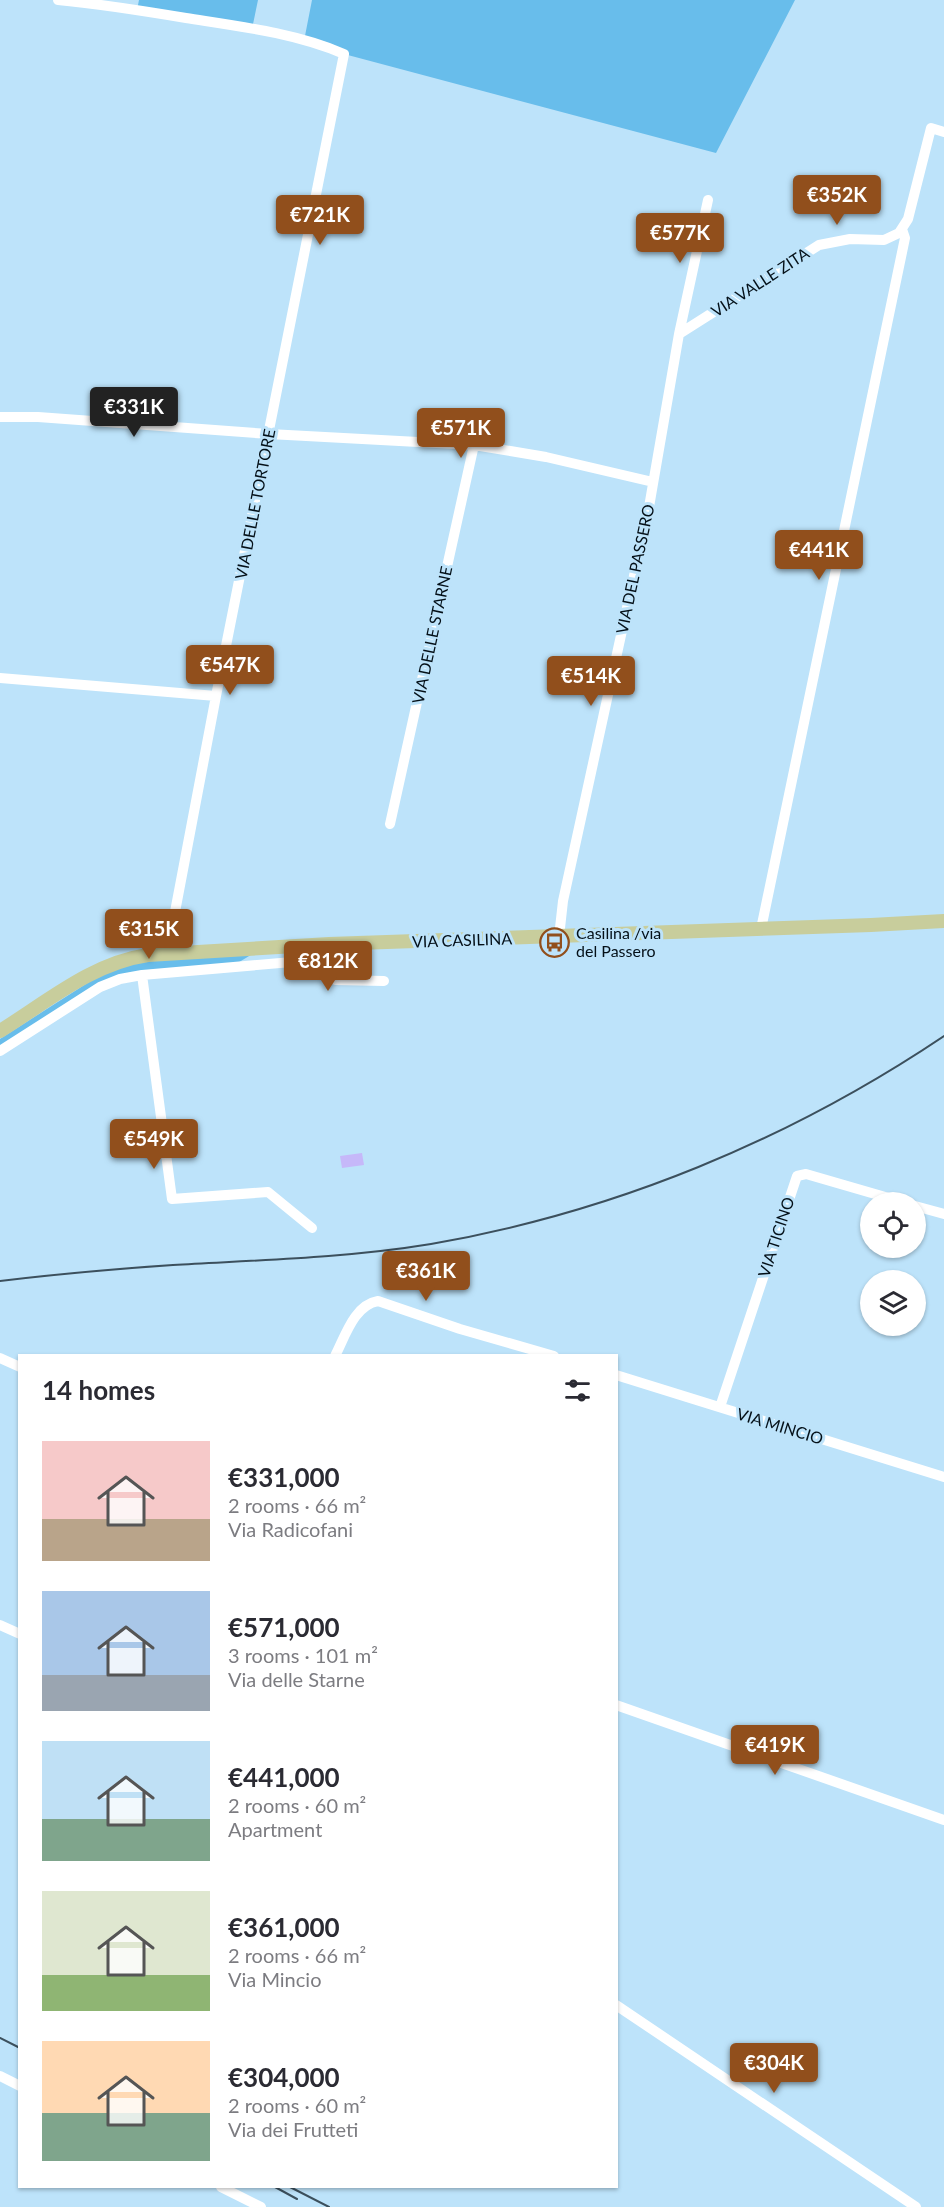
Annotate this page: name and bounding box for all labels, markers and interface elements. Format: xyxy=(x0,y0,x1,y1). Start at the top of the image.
pin: €352K xyxy=(795,175,879,226)
text: €352K xyxy=(807,182,867,206)
pin: €721K xyxy=(278,195,362,246)
text: €721K xyxy=(290,202,350,226)
pin: €577K xyxy=(638,213,722,264)
text: €577K xyxy=(650,220,710,244)
street label: VIA VALLE ZITA xyxy=(707,243,812,320)
pin: €331K xyxy=(92,387,176,438)
text: €331K xyxy=(104,394,164,418)
pin: €571K xyxy=(419,408,503,459)
text: €571K xyxy=(431,415,491,439)
street label: VIA DELLE TORTORE xyxy=(231,427,278,581)
street label: VIA DEL PASSERO xyxy=(612,502,658,635)
pin: €441K xyxy=(777,530,861,581)
text: €441K xyxy=(789,537,849,561)
street label: VIA DELLE STARNE xyxy=(408,564,455,705)
pin: €547K xyxy=(188,645,272,696)
text: €547K xyxy=(200,652,260,676)
pin: €514K xyxy=(549,656,633,707)
text: €514K xyxy=(561,663,621,687)
pin: €315K xyxy=(107,909,191,960)
text: €315K xyxy=(119,916,179,940)
place label: Casilina /via del Passero xyxy=(576,923,661,960)
bus stop icon: Casilina /via del Passero xyxy=(539,926,571,958)
street label: VIA CASILINA xyxy=(412,928,513,951)
pin: €812K xyxy=(286,941,370,992)
text: €812K xyxy=(298,948,358,972)
pin: €549K xyxy=(112,1119,196,1170)
text: €549K xyxy=(124,1126,184,1150)
map controls xyxy=(860,1192,926,1336)
button: locate xyxy=(860,1192,926,1258)
street label: VIA TICINO xyxy=(754,1194,797,1279)
pin: €361K xyxy=(384,1251,468,1302)
text: €361K xyxy=(396,1258,456,1282)
button: layers xyxy=(860,1270,926,1336)
text: 14 homes xyxy=(42,1374,155,1406)
icon: filters xyxy=(561,1374,594,1407)
street label: VIA MINCIO xyxy=(735,1403,826,1448)
text: €331,000 xyxy=(228,1461,340,1493)
icon: home xyxy=(90,1465,162,1537)
text: 2 rooms · 66 m² xyxy=(228,1493,366,1517)
text: Via Radicofani xyxy=(228,1517,353,1541)
text: €571,000 xyxy=(228,1611,340,1643)
icon: home xyxy=(90,1615,162,1687)
text: 3 rooms · 101 m² xyxy=(228,1643,378,1667)
text: Via delle Starne xyxy=(228,1667,365,1691)
pin: €419K xyxy=(733,1725,817,1776)
text: €419K xyxy=(745,1732,805,1756)
text: €441,000 xyxy=(228,1761,340,1793)
icon: home xyxy=(90,1765,162,1837)
text: 2 rooms · 60 m² xyxy=(228,1793,366,1817)
text: Apartment xyxy=(228,1817,322,1841)
text: €361,000 xyxy=(228,1911,340,1943)
icon: home xyxy=(90,1915,162,1987)
text: 2 rooms · 66 m² xyxy=(228,1943,366,1967)
text: Via Mincio xyxy=(228,1967,321,1991)
pin: €304K xyxy=(732,2043,816,2094)
text: €304K xyxy=(744,2050,804,2074)
text: €304,000 xyxy=(228,2061,340,2093)
icon: home xyxy=(90,2065,162,2137)
text: 2 rooms · 60 m² xyxy=(228,2093,366,2117)
text: Via dei Frutteti xyxy=(228,2117,358,2141)

